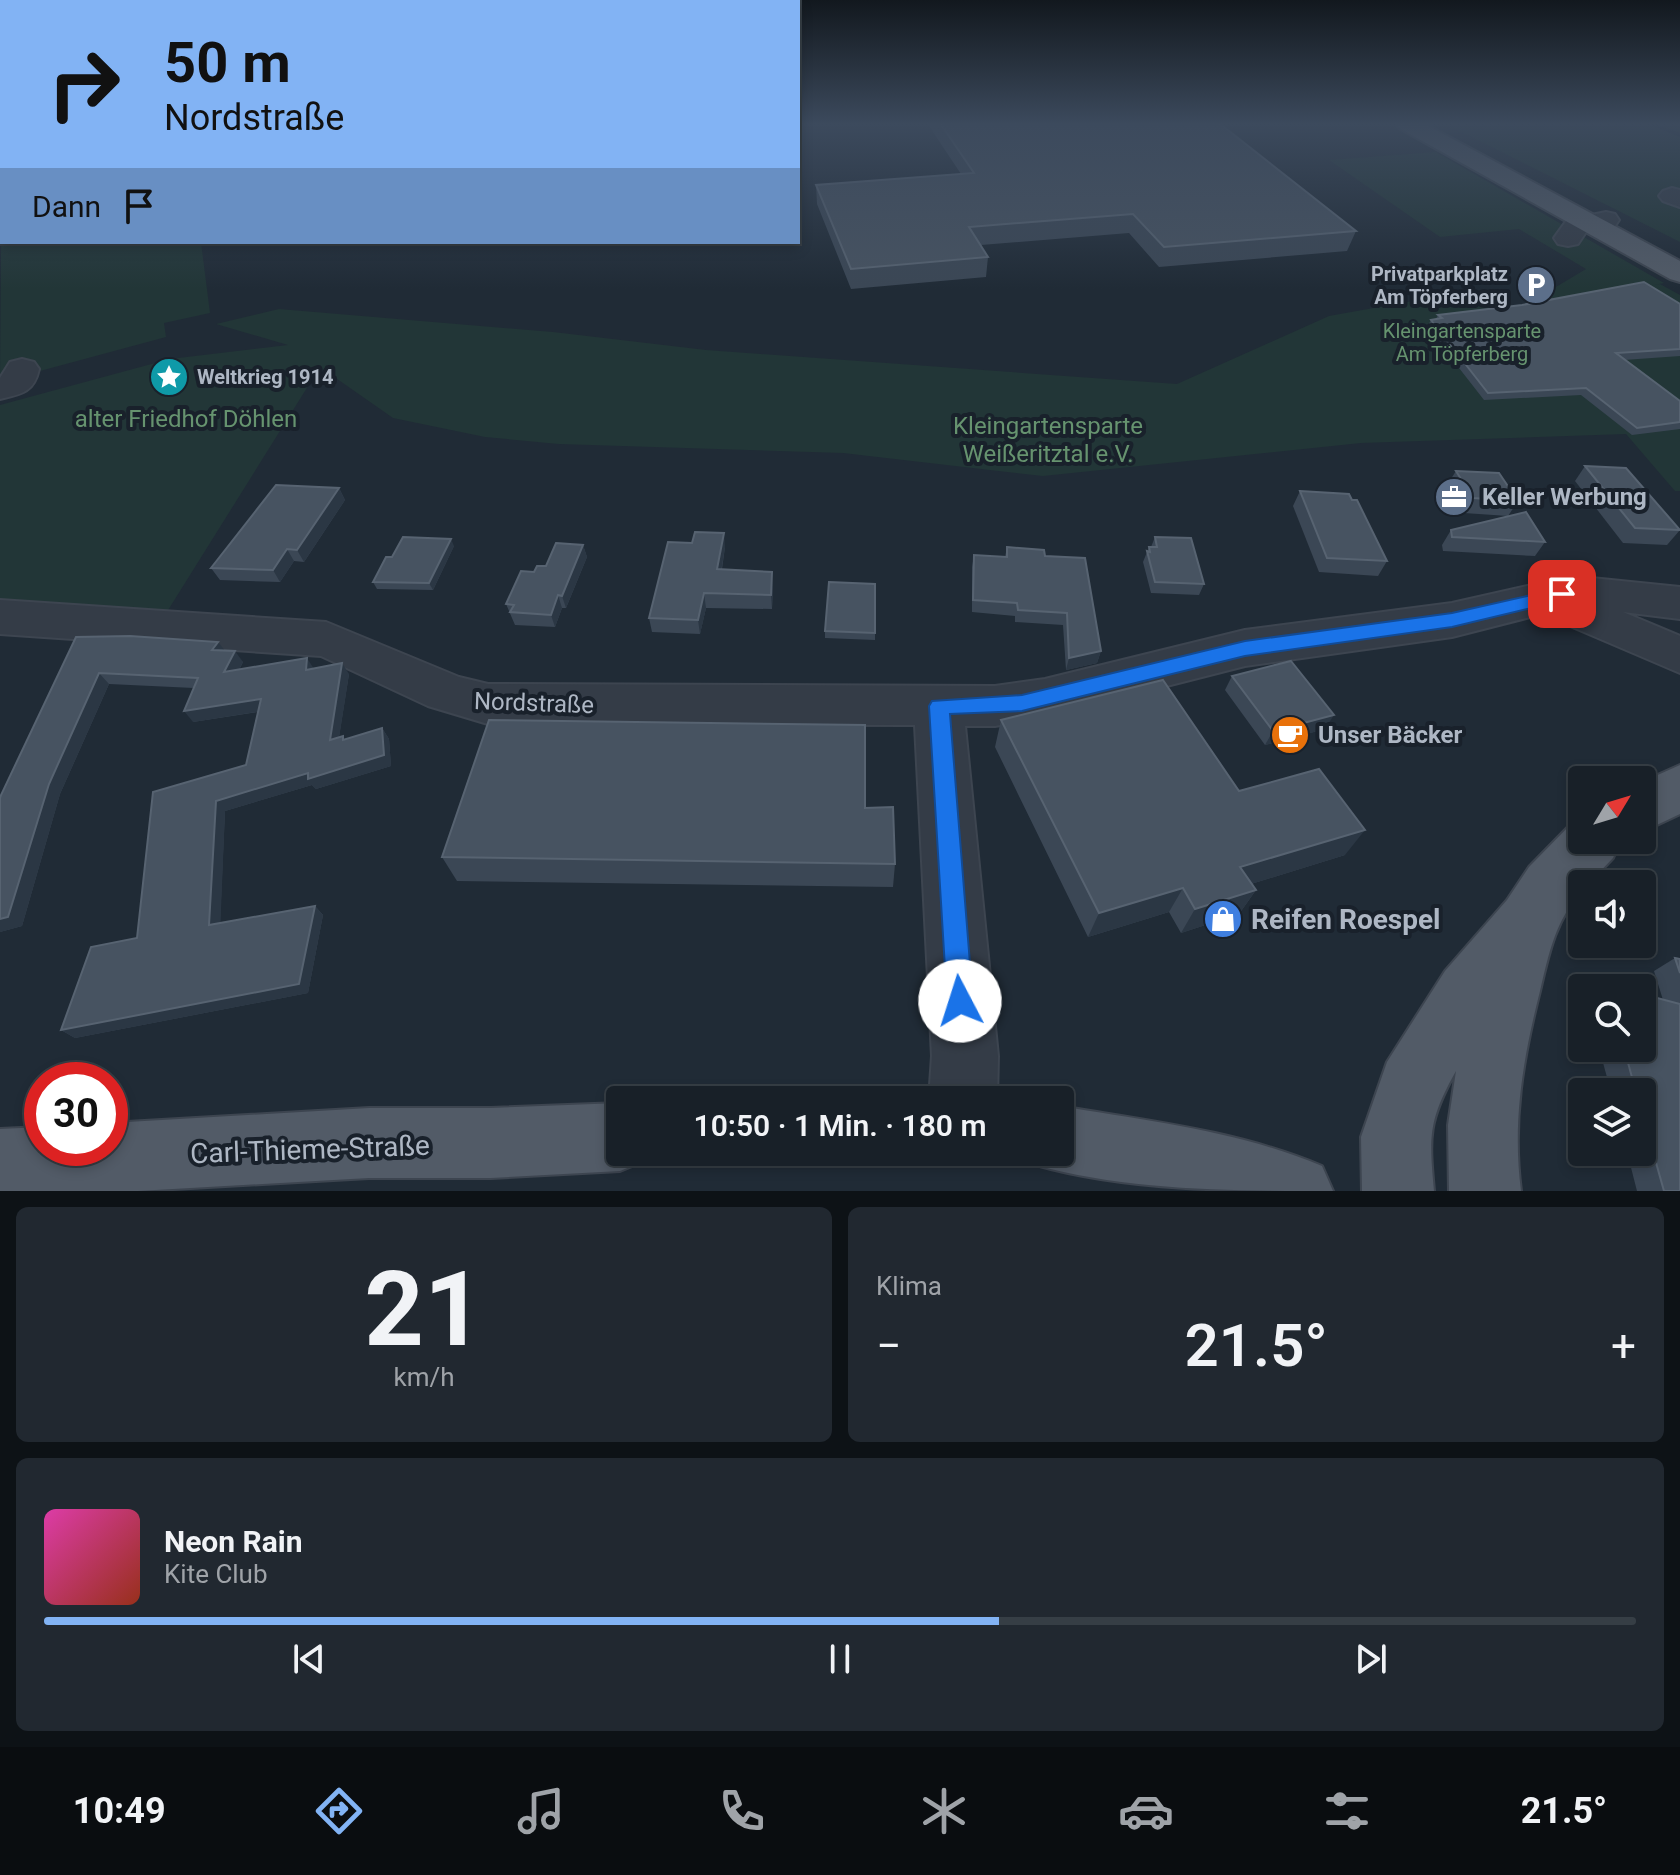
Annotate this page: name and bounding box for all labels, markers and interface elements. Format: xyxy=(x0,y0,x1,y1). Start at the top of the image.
text: 50 m xyxy=(164,30,291,96)
icon: right xyxy=(32,32,136,136)
text: Nordstraße xyxy=(164,97,344,139)
icon: arrive xyxy=(117,184,161,228)
text: Dann xyxy=(32,189,101,224)
place label: Privatparkplatz Am Töpferberg xyxy=(1371,262,1508,309)
parking icon: Privatparkplatz Am Töpferberg xyxy=(1515,264,1557,306)
park label: Kleingartensparte Am Töpferberg xyxy=(1383,319,1541,366)
place icon: Weltkrieg 1914 xyxy=(148,356,190,398)
place label: Weltkrieg 1914 xyxy=(197,365,333,389)
park label: alter Friedhof Döhlen xyxy=(75,405,297,433)
park label: Kleingartensparte Weißeritztal e.V. xyxy=(953,412,1143,468)
office icon: Keller Werbung xyxy=(1433,476,1475,518)
place label: Keller Werbung xyxy=(1482,483,1647,511)
pin xyxy=(1528,560,1596,628)
icon: arrive xyxy=(1540,572,1584,616)
street label: Nordstraße xyxy=(473,687,595,719)
cafe icon: Unser Bäcker xyxy=(1269,714,1311,756)
place label: Unser Bäcker xyxy=(1318,721,1463,749)
north arrow xyxy=(1568,766,1656,854)
map controls xyxy=(1568,766,1656,1166)
button: sound xyxy=(1568,870,1656,958)
shop icon: Reifen Roespel xyxy=(1202,898,1244,940)
place label: Reifen Roespel xyxy=(1251,903,1440,936)
position arrow xyxy=(918,959,1002,1043)
button: search xyxy=(1568,974,1656,1062)
speed limit sign: 30 xyxy=(24,1062,128,1166)
button: layers xyxy=(1568,1078,1656,1166)
text: 10:50 · 1 Min. · 180 m xyxy=(694,1108,986,1143)
street label: Carl-Thieme-Straße xyxy=(190,1129,430,1170)
text: 21 xyxy=(364,1249,484,1370)
text: Klima xyxy=(876,1271,942,1301)
text: 21.5° xyxy=(1185,1310,1328,1381)
text: − xyxy=(876,1320,901,1372)
text: + xyxy=(1611,1320,1636,1372)
text: km/h xyxy=(393,1362,455,1392)
text: Neon Rain xyxy=(164,1524,303,1559)
text: Kite Club xyxy=(164,1559,268,1589)
icon: previous xyxy=(287,1637,331,1681)
icon: pause xyxy=(818,1637,862,1681)
icon: next xyxy=(1349,1637,1393,1681)
icon: directions xyxy=(311,1783,367,1839)
icon: music xyxy=(513,1783,569,1839)
icon: phone xyxy=(714,1783,770,1839)
icon: climate xyxy=(916,1783,972,1839)
icon: car xyxy=(1118,1783,1174,1839)
icon: filters xyxy=(1319,1783,1375,1839)
text: 10:49 xyxy=(73,1790,166,1832)
text: 21.5° xyxy=(1521,1790,1607,1832)

